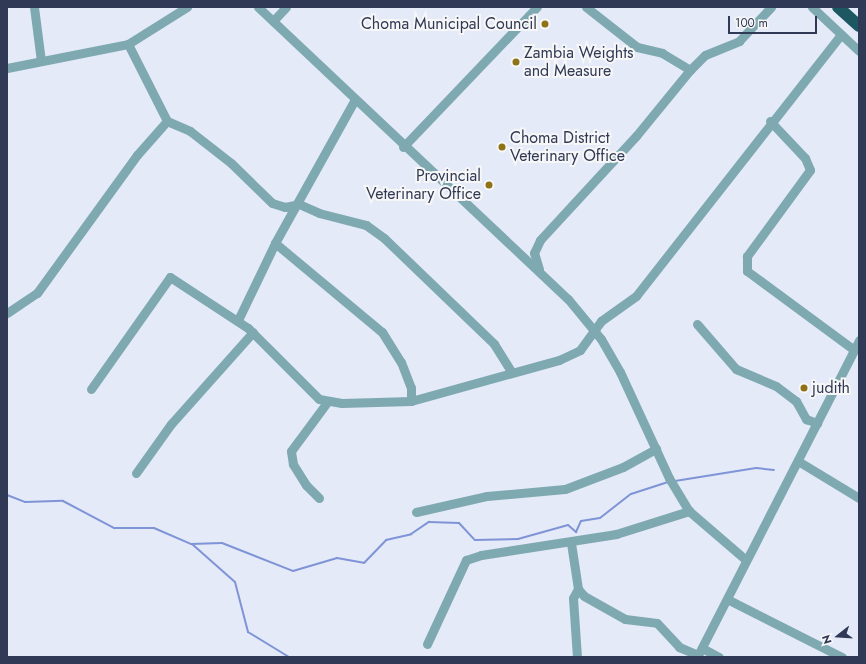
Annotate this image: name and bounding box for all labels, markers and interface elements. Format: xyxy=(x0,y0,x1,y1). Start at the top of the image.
scale bar xyxy=(730,8,819,34)
place label: Choma Municipal Council xyxy=(361,14,537,34)
text: 100 m xyxy=(735,14,768,32)
marker: Choma Municipal Council xyxy=(540,19,550,29)
place label: Zambia Weights and Measure xyxy=(524,43,633,81)
marker: Zambia Weights and Measure xyxy=(511,57,521,67)
place label: Choma District Veterinary Office xyxy=(510,128,625,166)
marker: Choma District Veterinary Office xyxy=(497,142,507,152)
place label: Provincial Veterinary Office xyxy=(366,166,481,204)
marker: Provincial Veterinary Office xyxy=(484,180,494,190)
place label: judith xyxy=(812,378,850,398)
marker: judith xyxy=(799,383,809,393)
north arrow xyxy=(818,616,858,656)
text: N xyxy=(818,633,835,646)

